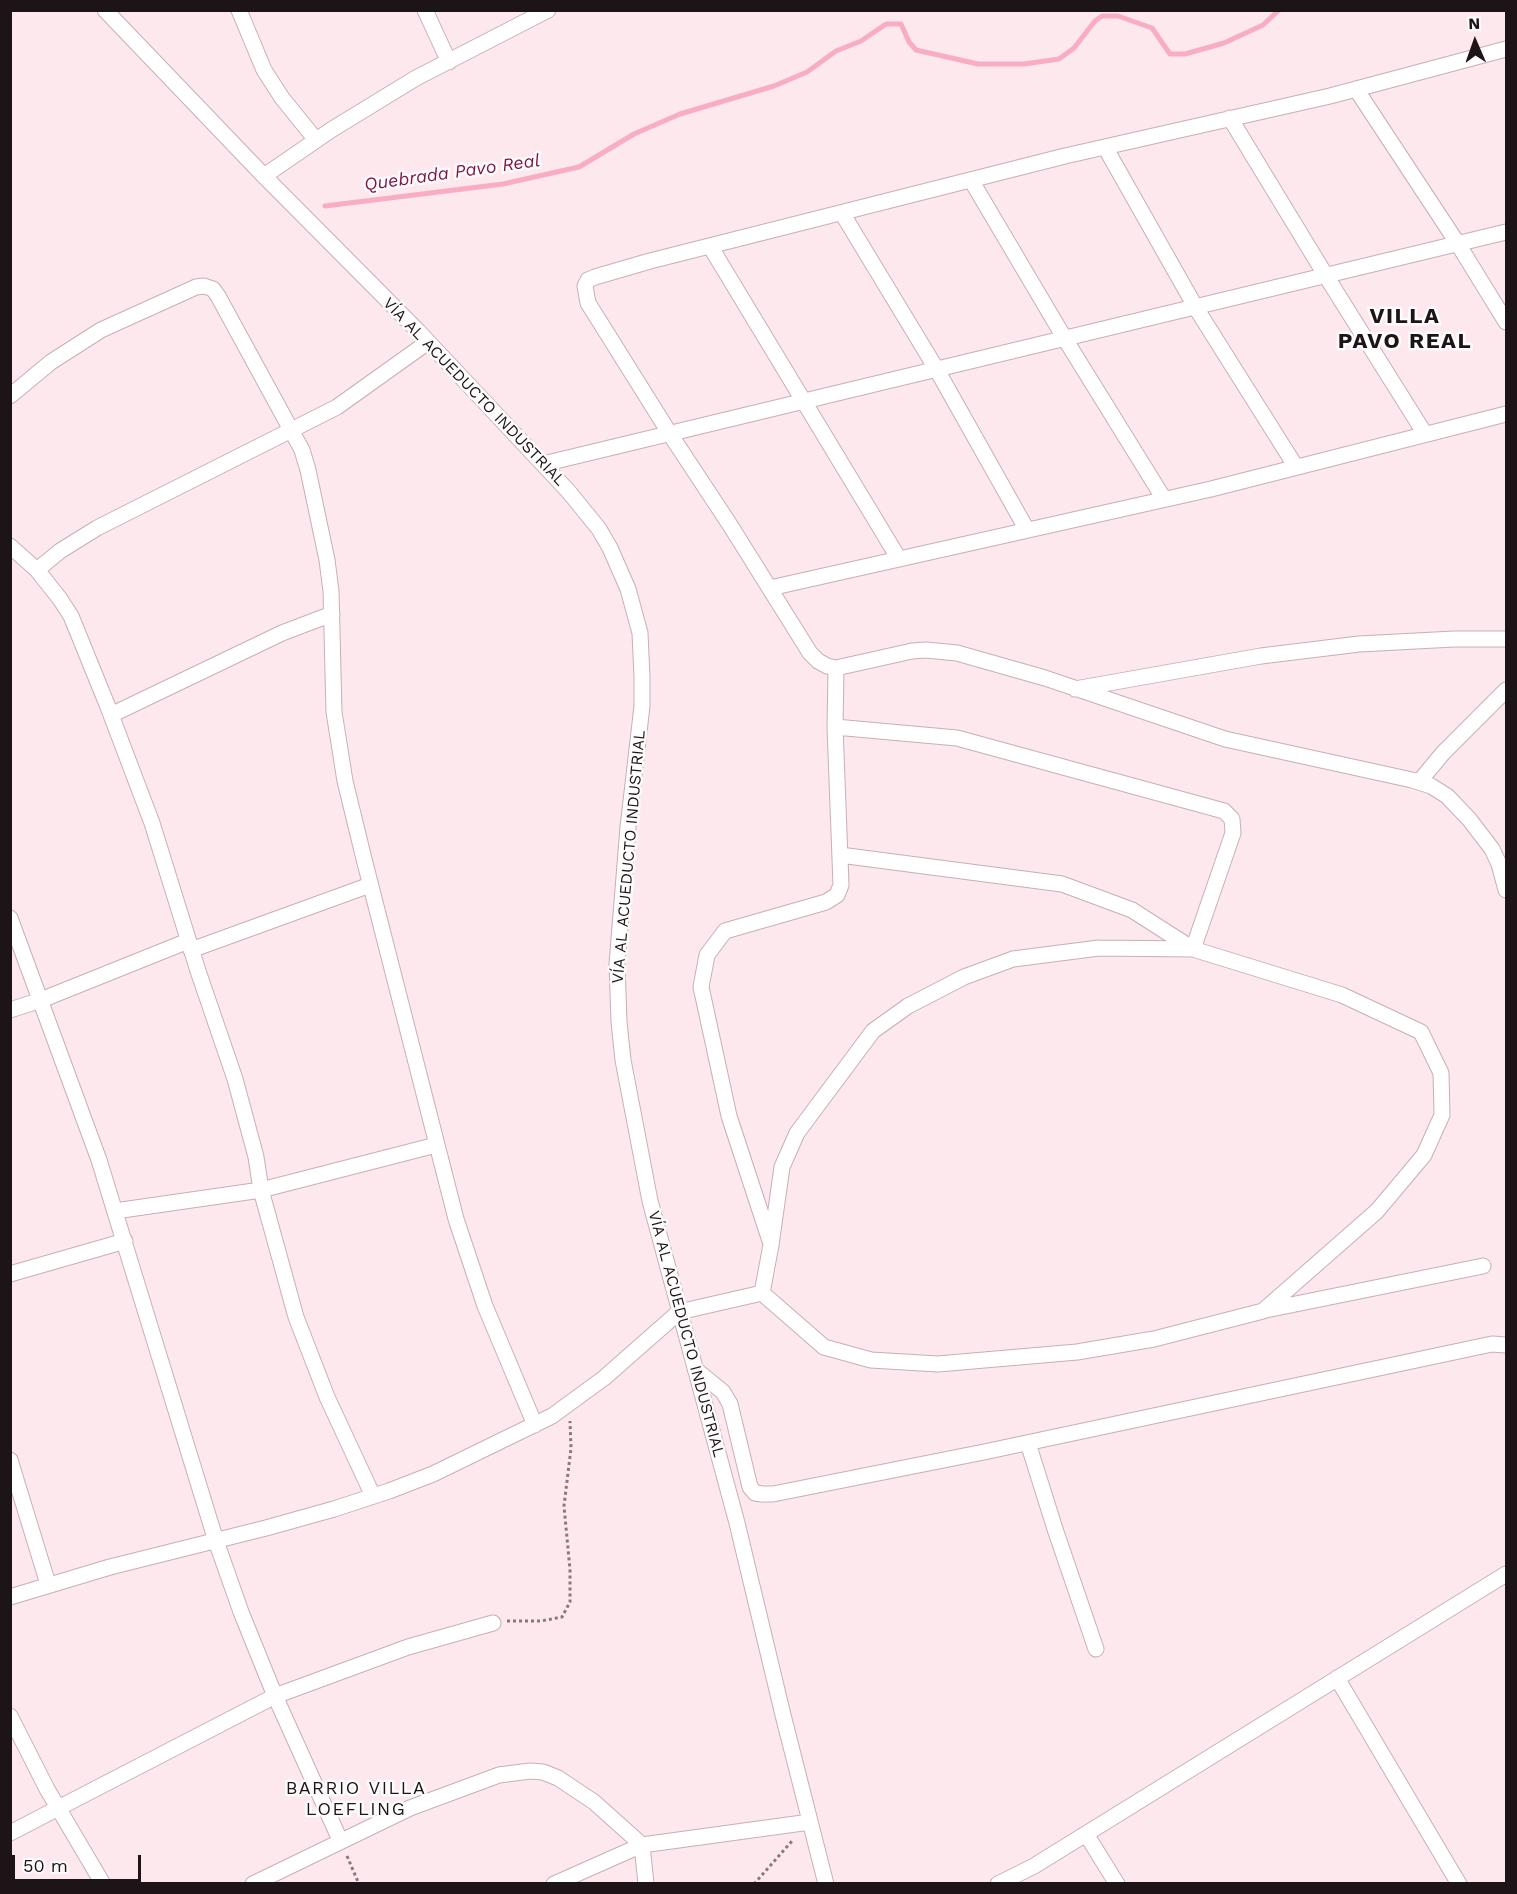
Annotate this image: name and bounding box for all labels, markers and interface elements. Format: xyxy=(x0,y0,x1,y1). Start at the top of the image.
north arrow xyxy=(1445,12,1505,72)
text: N xyxy=(1468,14,1481,33)
water label: Quebrada Pavo Real xyxy=(363,150,541,196)
street label: VÍA AL ACUEDUCTO INDUSTRIAL xyxy=(379,294,569,490)
district label: VILLA PAVO REAL xyxy=(1338,304,1472,356)
street label: VÍA AL ACUEDUCTO INDUSTRIAL xyxy=(608,730,650,984)
street label: VÍA AL ACUEDUCTO INDUSTRIAL xyxy=(644,1209,728,1459)
district label: BARRIO VILLA LOEFLING xyxy=(286,1778,426,1820)
scale bar xyxy=(15,1843,144,1881)
text: 50 m xyxy=(23,1855,68,1876)

